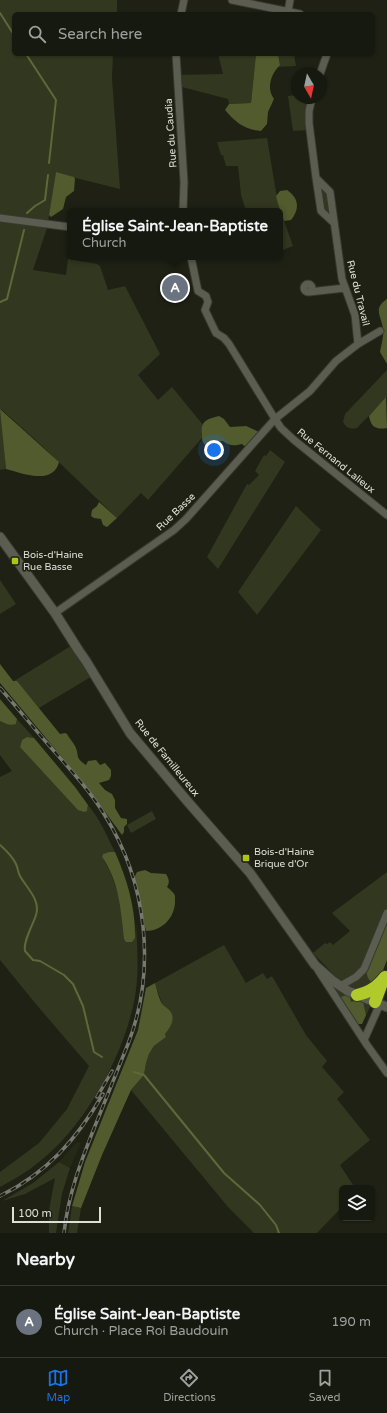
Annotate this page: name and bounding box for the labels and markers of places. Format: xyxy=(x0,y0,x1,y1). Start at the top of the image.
pin: A xyxy=(162,273,188,303)
place label: Bois-d'Haine Rue Basse xyxy=(23,549,84,573)
marker: Bois-d'Haine Rue Basse xyxy=(10,556,20,566)
place label: Bois-d'Haine Brique d'Or xyxy=(254,846,315,870)
marker: Bois-d'Haine Brique d'Or xyxy=(241,853,251,863)

